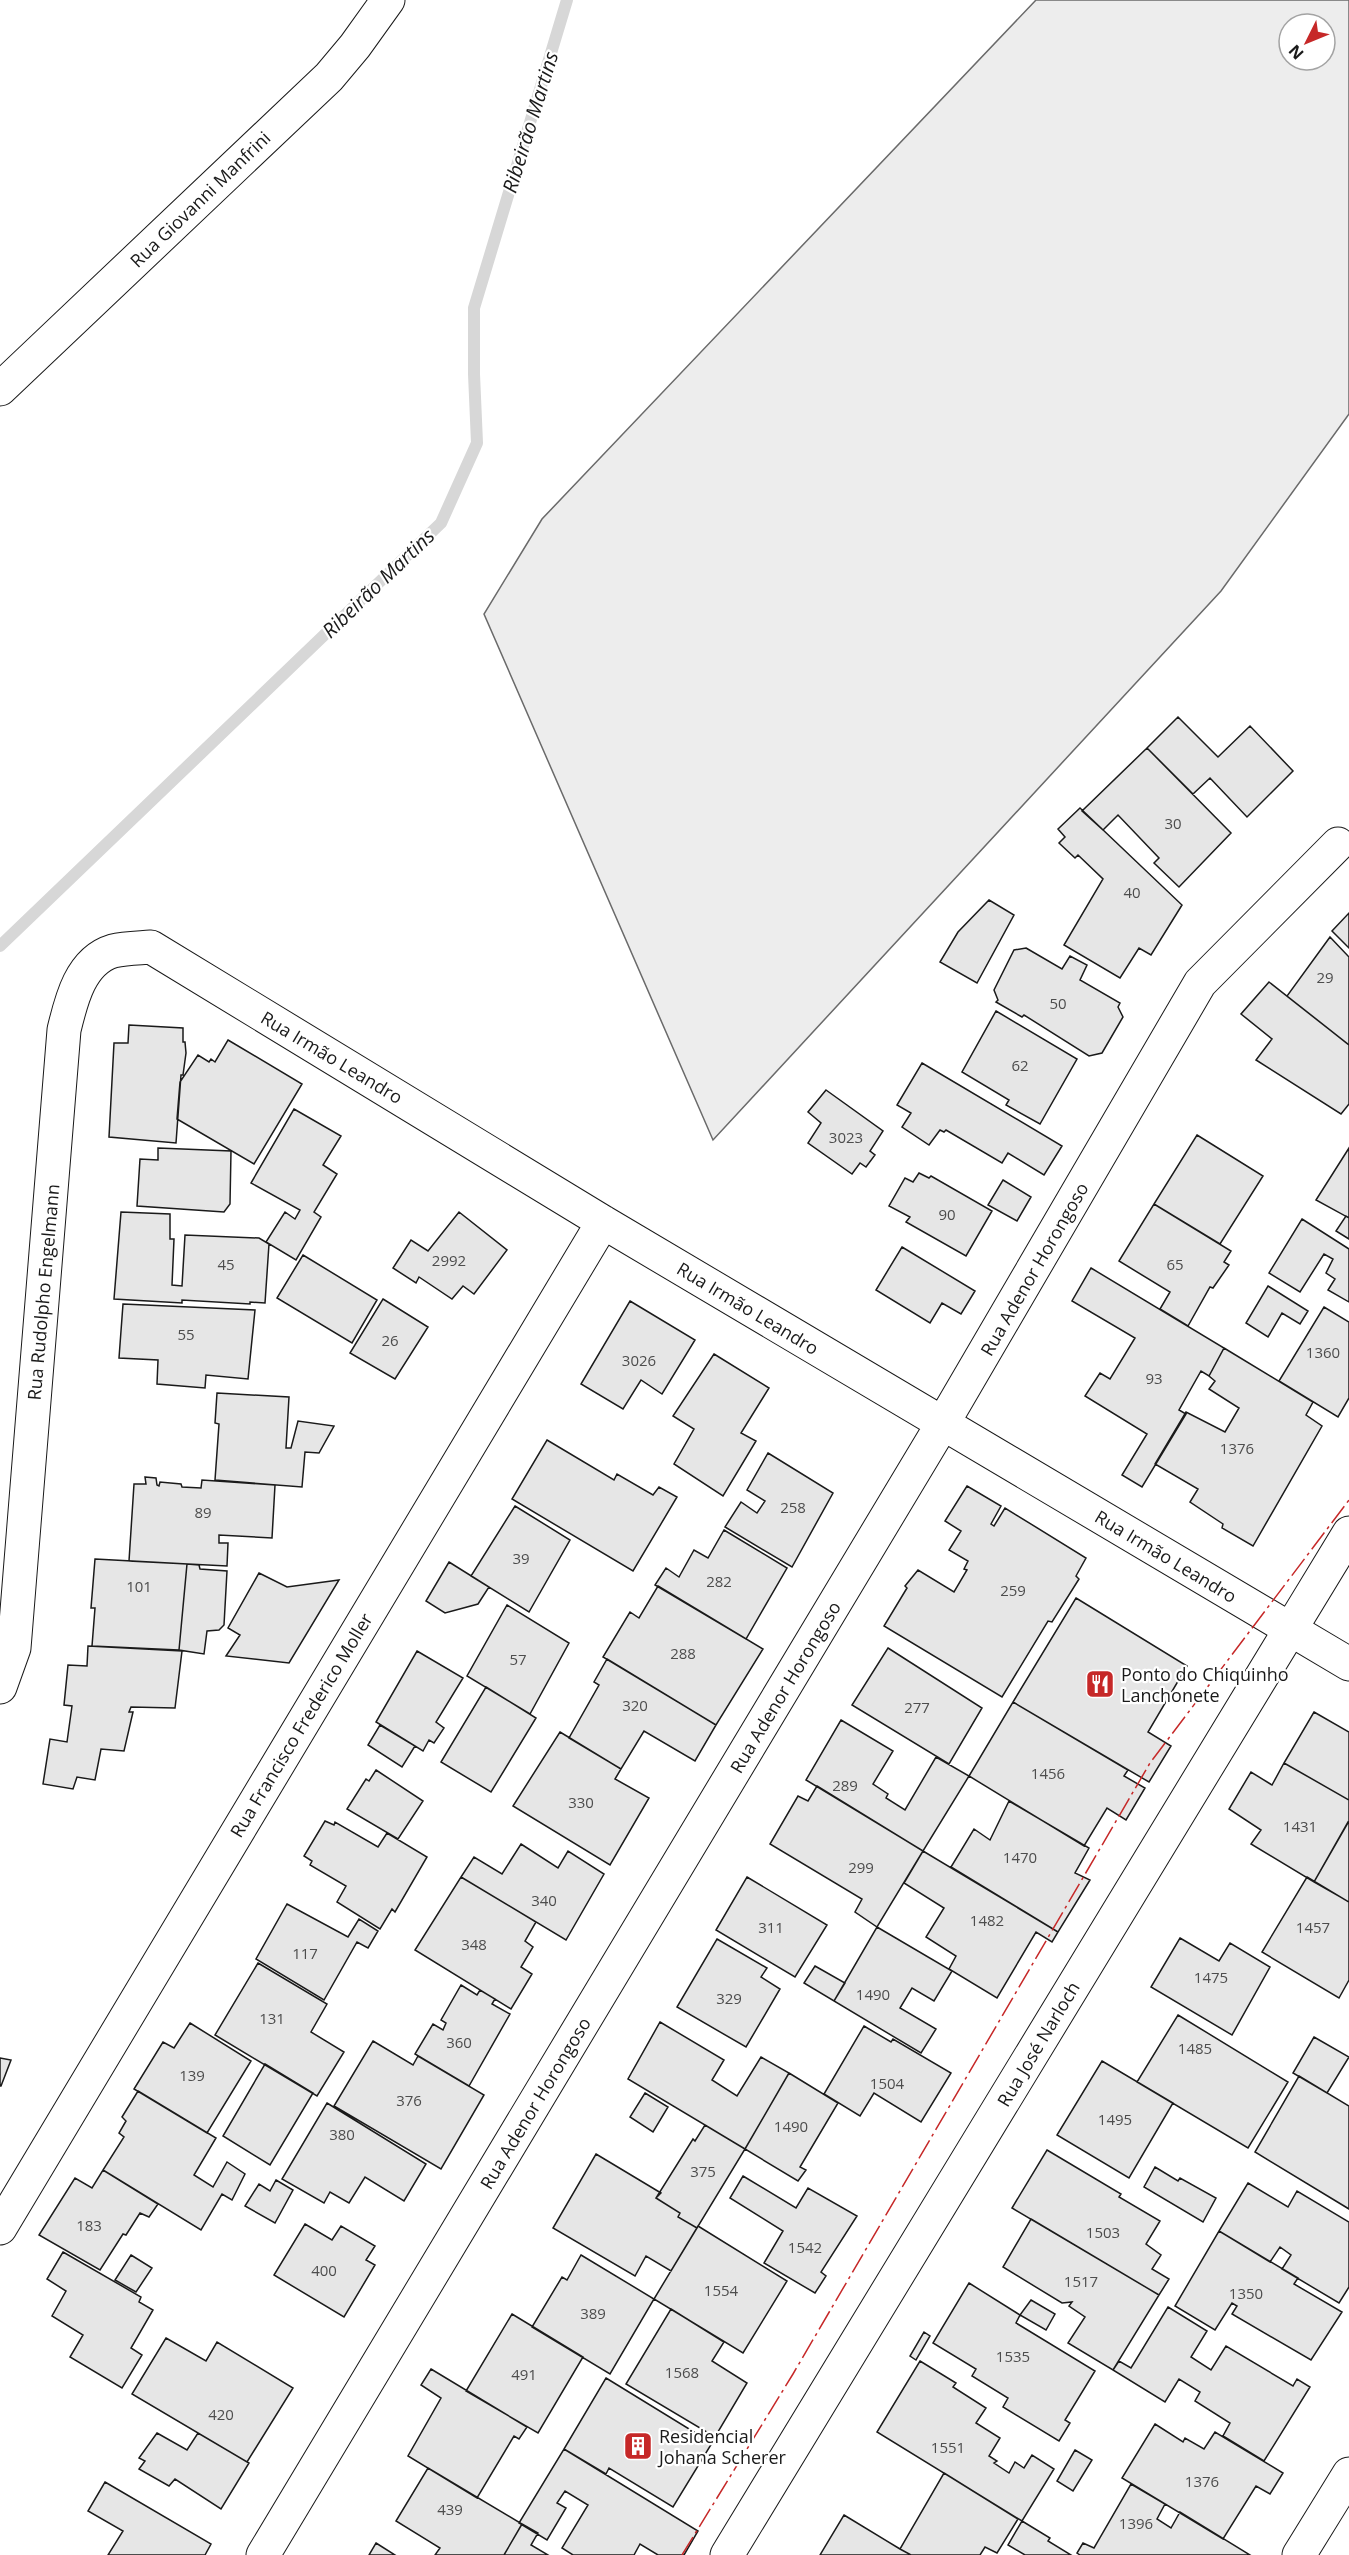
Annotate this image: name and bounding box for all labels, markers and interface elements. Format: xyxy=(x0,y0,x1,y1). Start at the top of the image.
north arrow xyxy=(1277,12,1337,72)
text: N xyxy=(1284,40,1309,64)
water label: Ribeirão Martins xyxy=(496,48,564,196)
street label: Rua Giovanni Manfrini xyxy=(125,126,275,272)
water label: Ribeirão Martins xyxy=(316,522,440,644)
house number: 30 xyxy=(1164,813,1182,833)
house number: 40 xyxy=(1123,882,1141,902)
house number: 29 xyxy=(1316,967,1334,987)
house number: 50 xyxy=(1049,993,1067,1013)
street label: Rua Irmão Leandro xyxy=(257,1005,407,1109)
house number: 62 xyxy=(1011,1055,1029,1075)
house number: 3023 xyxy=(829,1127,863,1147)
street label: Rua Adenor Horongoso xyxy=(974,1178,1094,1360)
street label: Rua Rudolpho Engelmann xyxy=(22,1183,64,1401)
house number: 90 xyxy=(938,1204,956,1224)
house number: 2992 xyxy=(432,1250,466,1270)
house number: 45 xyxy=(217,1254,235,1274)
house number: 65 xyxy=(1166,1254,1184,1274)
street label: Rua Irmão Leandro xyxy=(673,1256,823,1360)
house number: 55 xyxy=(177,1324,195,1344)
house number: 26 xyxy=(381,1330,399,1350)
house number: 1360 xyxy=(1306,1342,1340,1362)
house number: 3026 xyxy=(622,1350,656,1370)
house number: 93 xyxy=(1145,1368,1163,1388)
house number: 1376 xyxy=(1220,1438,1254,1458)
house number: 258 xyxy=(780,1497,806,1517)
house number: 89 xyxy=(194,1502,212,1522)
street label: Rua Irmão Leandro xyxy=(1091,1504,1241,1608)
house number: 39 xyxy=(512,1548,530,1568)
house number: 282 xyxy=(706,1571,732,1591)
house number: 101 xyxy=(126,1576,152,1596)
house number: 259 xyxy=(1000,1580,1026,1600)
street label: Rua Adenor Horongoso xyxy=(724,1597,846,1777)
street label: Rua Francisco Frederico Moller xyxy=(224,1608,378,1842)
house number: 288 xyxy=(670,1643,696,1663)
house number: 57 xyxy=(509,1649,527,1669)
place label: Ponto do Chiquinho Lanchonete xyxy=(1121,1662,1289,1707)
restaurant icon: Ponto do Chiquinho Lanchonete xyxy=(1084,1668,1116,1700)
house number: 320 xyxy=(622,1695,648,1715)
house number: 277 xyxy=(904,1697,930,1717)
house number: 1456 xyxy=(1031,1763,1065,1783)
house number: 289 xyxy=(832,1775,858,1795)
house number: 330 xyxy=(568,1792,594,1812)
house number: 1431 xyxy=(1283,1816,1317,1836)
house number: 1470 xyxy=(1003,1847,1037,1867)
house number: 299 xyxy=(848,1857,874,1877)
house number: 340 xyxy=(531,1890,557,1910)
house number: 1482 xyxy=(970,1910,1004,1930)
house number: 311 xyxy=(758,1917,784,1937)
house number: 1457 xyxy=(1296,1917,1330,1937)
house number: 348 xyxy=(461,1934,487,1954)
house number: 117 xyxy=(292,1943,318,1963)
house number: 1475 xyxy=(1194,1967,1228,1987)
street label: Rua José Narloch xyxy=(991,1977,1085,2111)
house number: 1490 xyxy=(856,1984,890,2004)
house number: 329 xyxy=(716,1988,742,2008)
house number: 131 xyxy=(259,2008,285,2028)
street label: Rua Adenor Horongoso xyxy=(474,2013,596,2193)
house number: 360 xyxy=(446,2032,472,2052)
house number: 1485 xyxy=(1178,2038,1212,2058)
house number: 139 xyxy=(179,2065,205,2085)
house number: 1504 xyxy=(870,2073,905,2093)
house number: 376 xyxy=(396,2090,422,2110)
house number: 1495 xyxy=(1098,2109,1132,2129)
house number: 1490 xyxy=(774,2116,808,2136)
house number: 380 xyxy=(329,2124,355,2144)
house number: 375 xyxy=(690,2161,716,2181)
house number: 183 xyxy=(76,2215,102,2235)
house number: 1503 xyxy=(1086,2222,1120,2242)
house number: 1542 xyxy=(788,2237,822,2257)
house number: 400 xyxy=(311,2260,337,2280)
house number: 1517 xyxy=(1064,2271,1098,2291)
house number: 1554 xyxy=(704,2280,739,2300)
house number: 1350 xyxy=(1229,2283,1263,2303)
house number: 389 xyxy=(580,2303,606,2323)
house number: 1535 xyxy=(996,2346,1030,2366)
house number: 1568 xyxy=(665,2362,699,2382)
house number: 491 xyxy=(511,2364,537,2384)
house number: 420 xyxy=(208,2404,234,2424)
place label: Residencial Johana Scherer xyxy=(657,2424,787,2469)
building icon: Residencial Johana Scherer xyxy=(622,2430,654,2462)
house number: 1551 xyxy=(931,2437,965,2457)
house number: 1376 xyxy=(1185,2471,1219,2491)
house number: 439 xyxy=(437,2499,463,2519)
house number: 1396 xyxy=(1119,2513,1153,2533)

